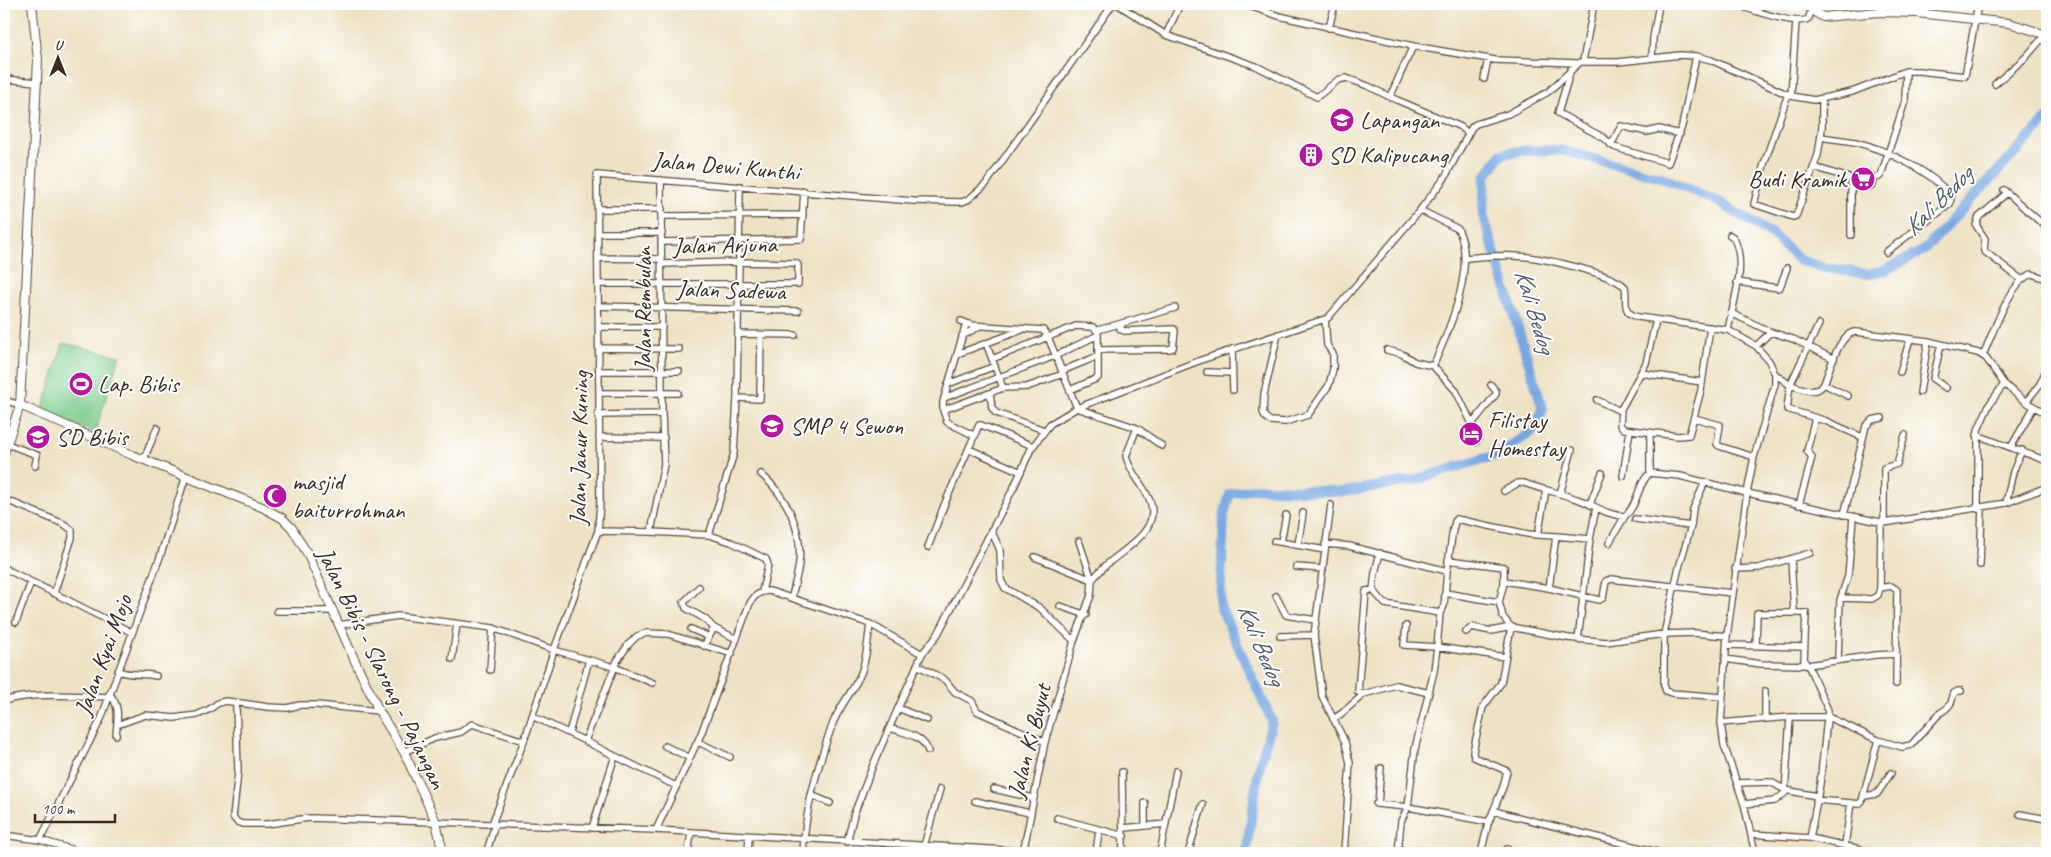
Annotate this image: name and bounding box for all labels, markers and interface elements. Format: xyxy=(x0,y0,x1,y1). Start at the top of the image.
north arrow xyxy=(32,32,82,82)
text: U xyxy=(55,37,65,54)
place label: Lapangan xyxy=(1360,105,1441,135)
school or university icon: Lapangan xyxy=(1329,107,1355,133)
place label: SD Kalipucang xyxy=(1328,140,1450,170)
building icon: SD Kalipucang xyxy=(1298,142,1324,168)
street label: Jalan Dewi Kunthi xyxy=(650,145,804,188)
water label: Kali Bedog xyxy=(1896,157,1982,243)
place label: Budi Kramik xyxy=(1748,164,1848,194)
supermarket icon: Budi Kramik xyxy=(1850,166,1876,192)
street label: Jalan Arjuna xyxy=(672,229,779,261)
street label: Jalan Rembulan xyxy=(628,245,658,372)
water label: Kali Bedog xyxy=(1507,265,1564,360)
street label: Jalan Sadewa xyxy=(675,273,787,307)
place label: Lap. Bibis xyxy=(98,369,180,399)
street label: Jalan Janur Kuning xyxy=(563,369,595,527)
sports icon: Lap. Bibis xyxy=(68,371,94,397)
place label: Filistay Homestay xyxy=(1488,405,1567,463)
place label: SMP 4 Sewon xyxy=(790,411,903,441)
school or university icon: SMP 4 Sewon xyxy=(759,413,785,439)
hotel icon: Filistay Homestay xyxy=(1458,421,1484,447)
place label: SD Bibis xyxy=(56,422,130,452)
school or university icon: SD Bibis xyxy=(25,424,51,450)
place label: masjid baiturrohman xyxy=(292,467,406,525)
mosque icon: masjid baiturrohman xyxy=(262,483,288,509)
street label: Jalan Bibis - Slarong - Pajangan xyxy=(310,541,454,795)
street label: Jalan Kyai Mojo xyxy=(67,589,139,720)
water label: Kali Bedog xyxy=(1230,598,1294,693)
street label: Jalan Ki Buyut xyxy=(1000,679,1058,802)
scale bar xyxy=(35,792,115,824)
text: 100 m xyxy=(42,800,76,819)

